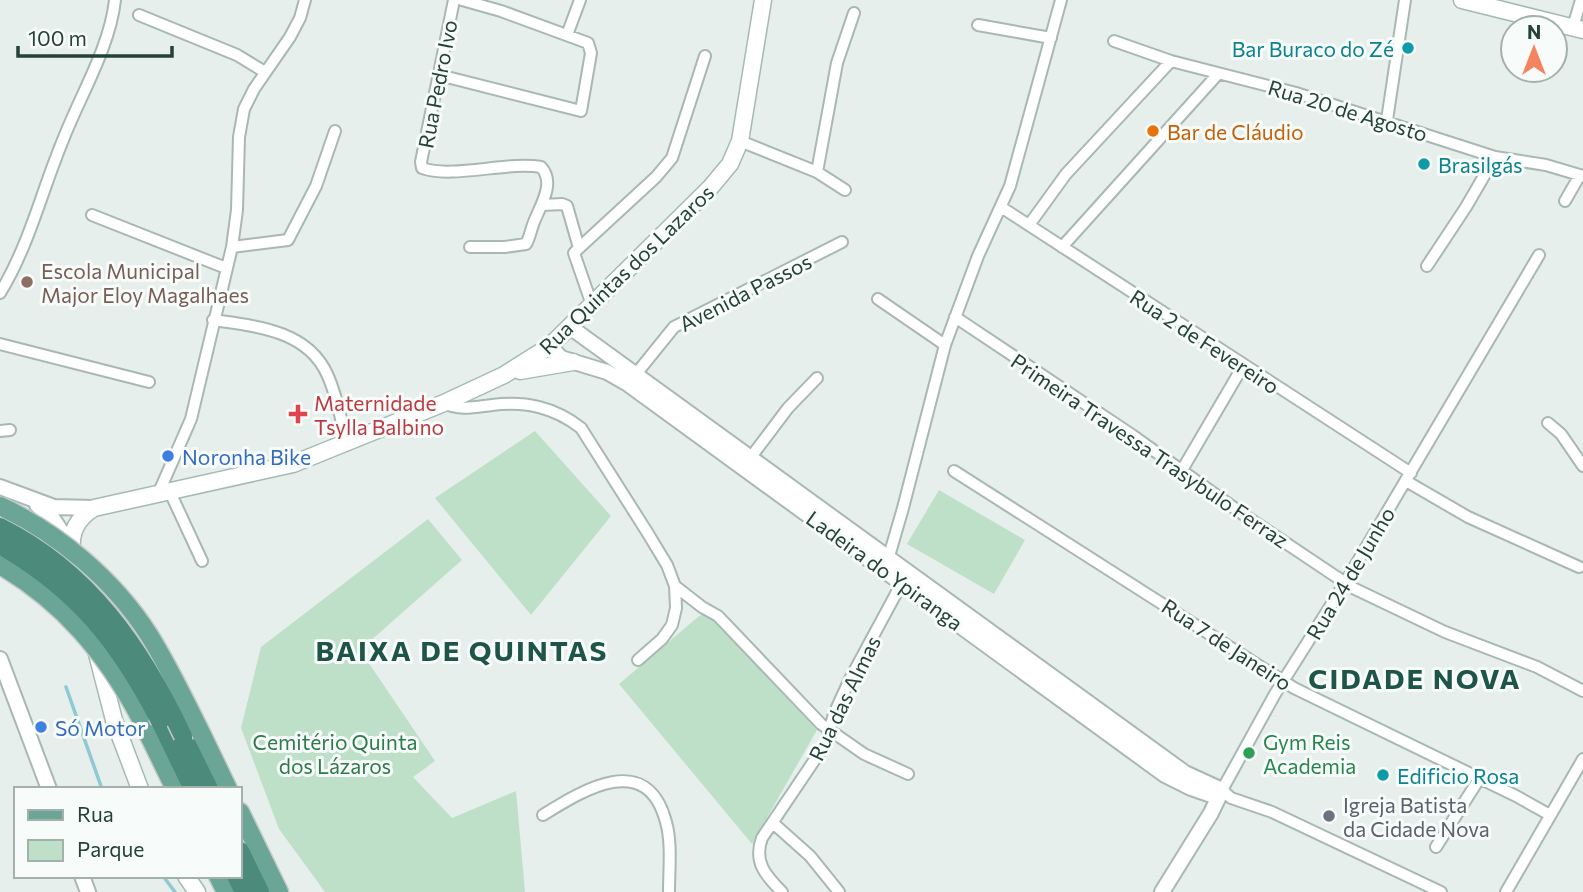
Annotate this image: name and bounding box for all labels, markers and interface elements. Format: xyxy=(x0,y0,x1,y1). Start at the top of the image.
scale bar xyxy=(18,14,172,58)
north arrow xyxy=(1499,14,1569,84)
street label: Rua Pedro Ivo xyxy=(412,18,462,150)
text: N xyxy=(1527,20,1541,43)
text: 100 m xyxy=(28,25,87,50)
place label: Bar Buraco do Zé xyxy=(1232,36,1394,61)
marker: Bar Buraco do Zé xyxy=(1400,40,1416,56)
street label: Rua 20 de Agosto xyxy=(1265,74,1431,146)
place label: Bar de Cláudio xyxy=(1167,119,1304,144)
marker: Bar de Cláudio xyxy=(1145,123,1161,139)
place label: Brasilgás xyxy=(1438,152,1523,177)
marker: Brasilgás xyxy=(1416,156,1432,172)
street label: Rua Quintas dos Lazaros xyxy=(534,179,718,359)
street label: Avenida Passos xyxy=(675,248,815,336)
place label: Escola Municipal Major Eloy Magalhaes xyxy=(41,258,249,307)
marker: Escola Municipal Major Eloy Magalhaes xyxy=(19,274,35,290)
street label: Rua 2 de Fevereiro xyxy=(1126,284,1284,398)
street label: Primeira Travessa Trasybulo Ferraz xyxy=(1007,348,1293,552)
place label: Maternidade Tsylla Balbino xyxy=(314,390,444,439)
marker: Maternidade Tsylla Balbino xyxy=(288,404,308,424)
place label: Noronha Bike xyxy=(182,444,311,469)
marker: Noronha Bike xyxy=(160,448,176,464)
street label: Rua 24 de Junho xyxy=(1301,502,1399,644)
street label: Ladeira do Ypiranga xyxy=(802,505,968,635)
street label: Rua 7 de Janeiro xyxy=(1158,593,1296,695)
street label: Rua das Almas xyxy=(803,631,885,765)
district label: BAIXA DE QUINTAS xyxy=(316,633,608,667)
district label: CIDADE NOVA xyxy=(1308,661,1522,695)
place label: Só Motor xyxy=(55,715,146,740)
marker: Só Motor xyxy=(33,719,49,735)
park label: Cemitério Quinta dos Lázaros xyxy=(253,729,417,778)
place label: Gym Reis Academia xyxy=(1263,729,1356,778)
marker: Gym Reis Academia xyxy=(1241,745,1257,761)
place label: Edificio Rosa xyxy=(1397,763,1519,788)
marker: Edificio Rosa xyxy=(1375,767,1391,783)
legend xyxy=(14,787,242,878)
place label: Igreja Batista da Cidade Nova xyxy=(1343,792,1490,841)
text: Rua xyxy=(77,801,114,826)
marker: Igreja Batista da Cidade Nova xyxy=(1321,808,1337,824)
text: Parque xyxy=(77,836,144,861)

